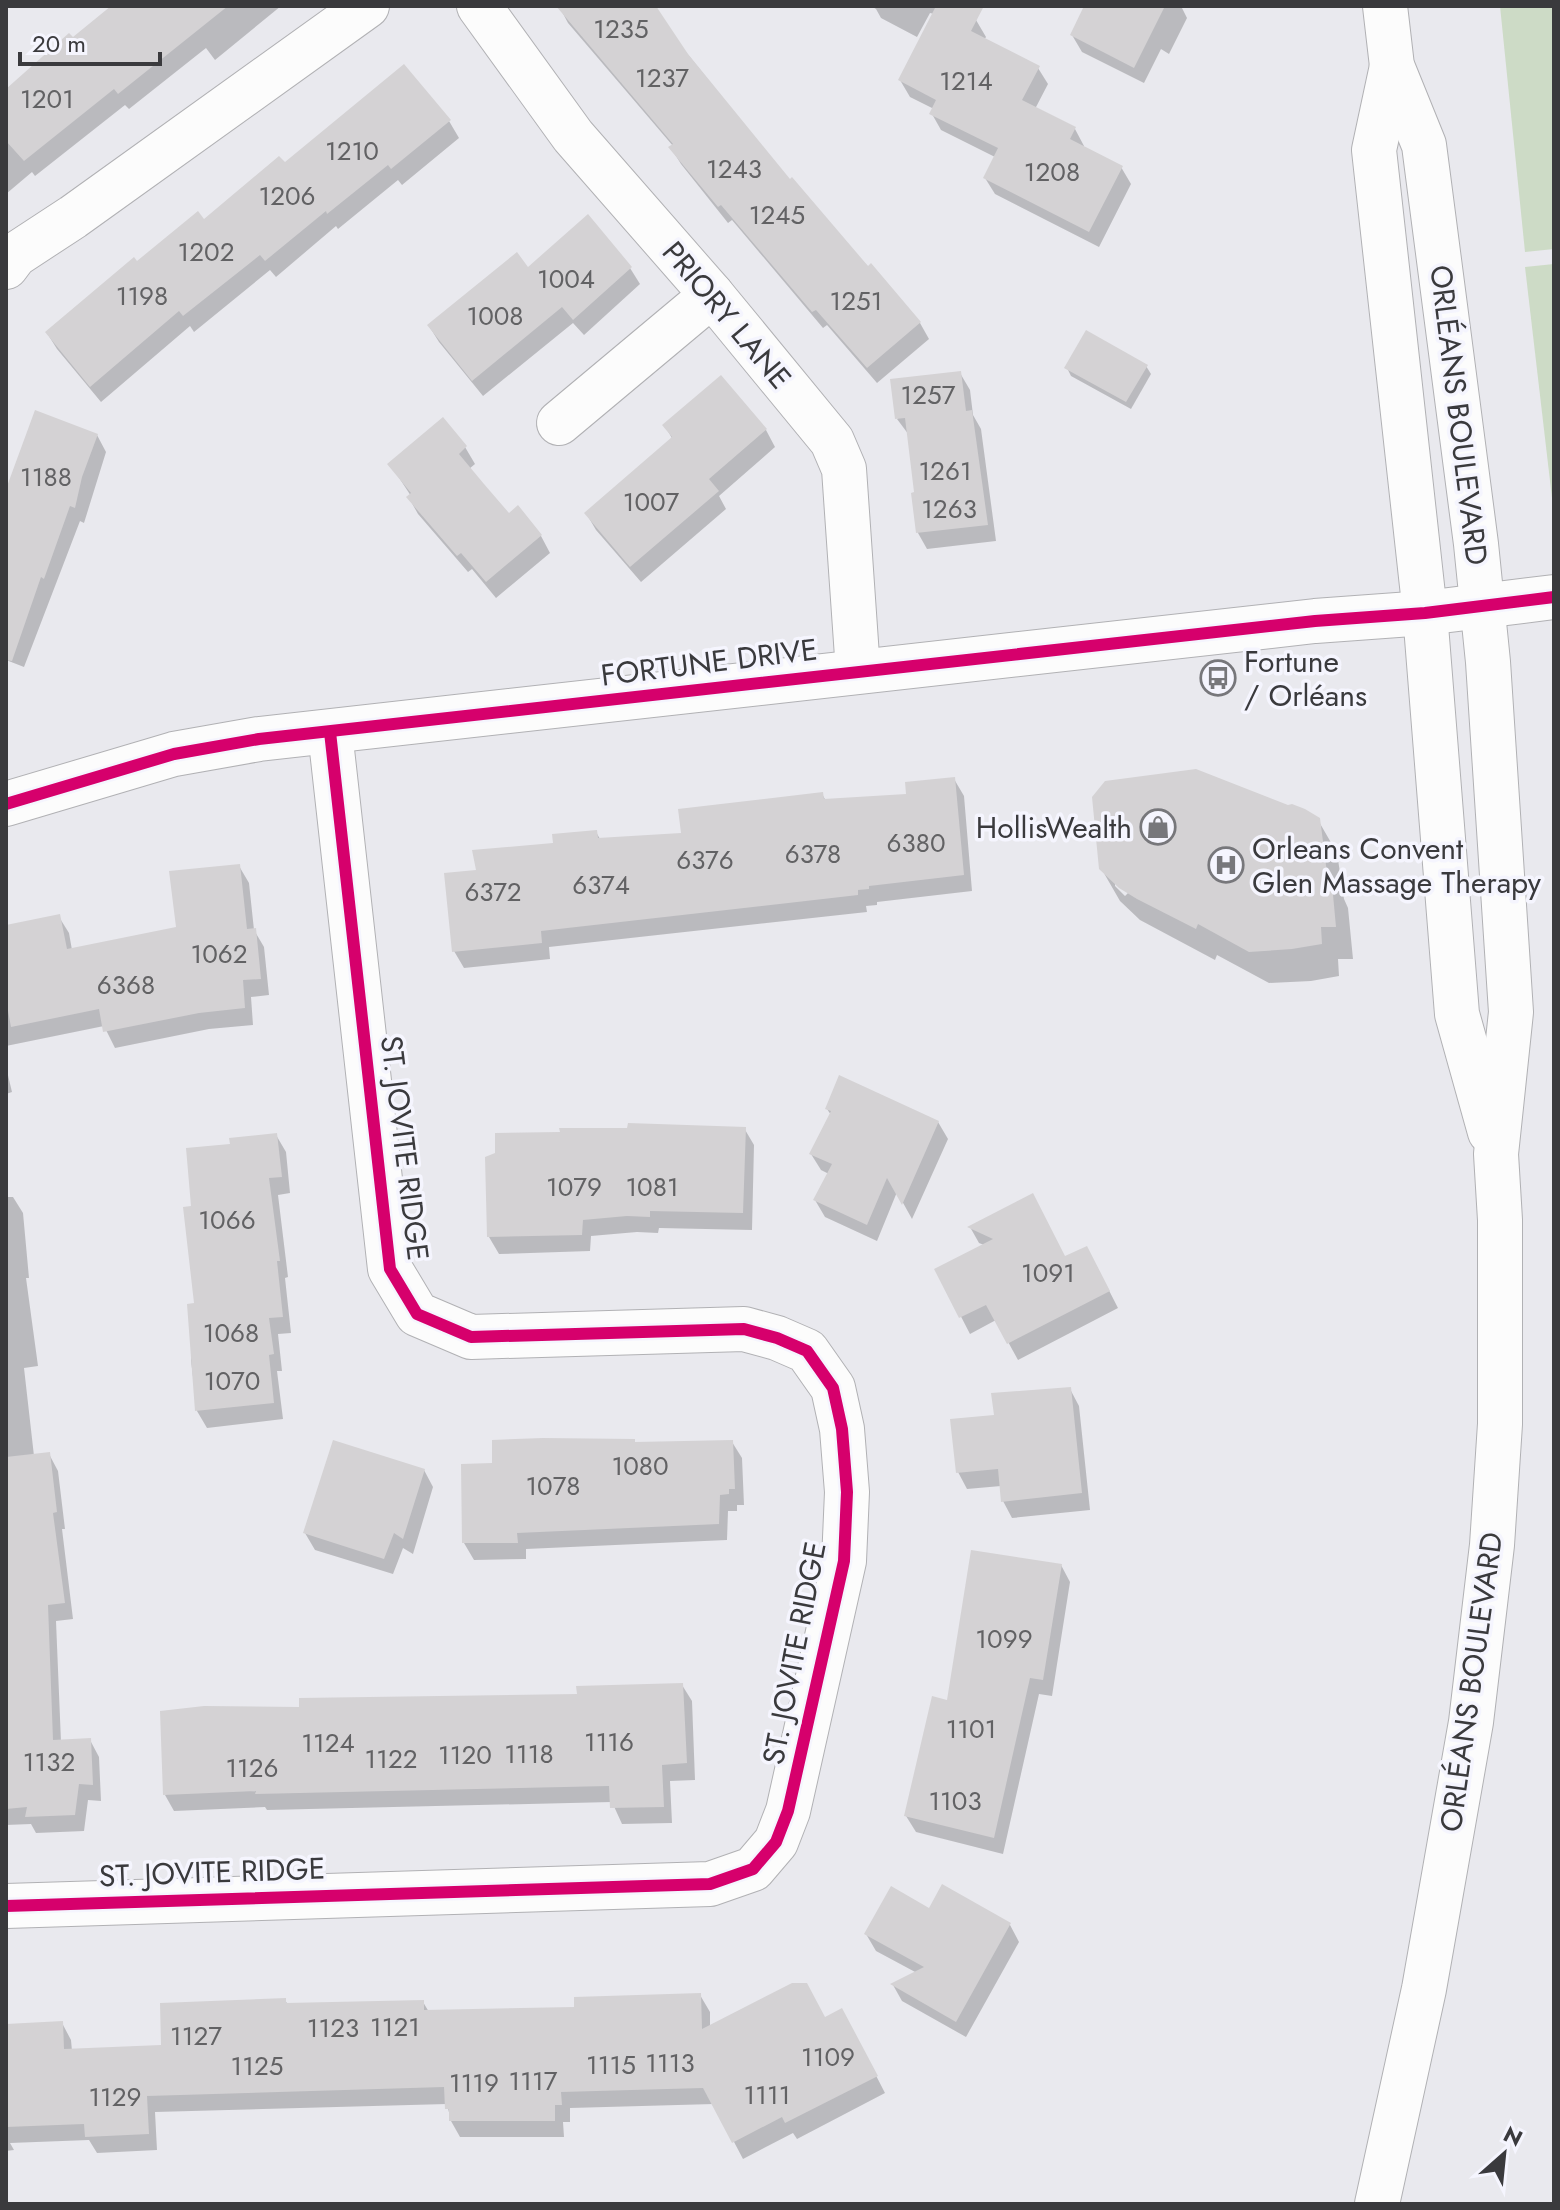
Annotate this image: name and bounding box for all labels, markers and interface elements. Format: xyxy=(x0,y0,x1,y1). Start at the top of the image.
house number: 1235 xyxy=(593,10,649,48)
scale bar xyxy=(20,16,160,66)
text: 20 m xyxy=(32,26,86,61)
house number: 1237 xyxy=(635,59,689,97)
house number: 1214 xyxy=(939,62,993,100)
house number: 1201 xyxy=(20,80,74,118)
house number: 1210 xyxy=(325,132,379,170)
house number: 1243 xyxy=(706,150,762,188)
house number: 1208 xyxy=(1024,153,1080,191)
house number: 1206 xyxy=(258,177,316,215)
house number: 1245 xyxy=(749,196,805,234)
street label: PRIORY LANE xyxy=(652,232,802,398)
house number: 1202 xyxy=(178,233,234,271)
house number: 1004 xyxy=(537,260,595,298)
street label: ORLÉANS BOULEVARD xyxy=(1419,262,1499,568)
house number: 1198 xyxy=(116,277,168,315)
house number: 1251 xyxy=(830,282,882,320)
house number: 1008 xyxy=(466,297,524,335)
house number: 1257 xyxy=(901,376,956,414)
house number: 1261 xyxy=(918,452,972,490)
house number: 1188 xyxy=(20,458,72,496)
house number: 1007 xyxy=(623,483,680,521)
house number: 1263 xyxy=(921,490,977,528)
street label: FORTUNE DRIVE xyxy=(598,627,820,697)
place label: Fortune / Orléans xyxy=(1244,640,1367,717)
bus stop icon: Fortune / Orléans xyxy=(1199,659,1237,697)
place label: HollisWealth xyxy=(976,806,1132,849)
shop icon: HollisWealth xyxy=(1139,808,1177,846)
house number: 6380 xyxy=(887,824,945,862)
place label: Orleans Convent Glen Massage Therapy xyxy=(1252,827,1542,904)
house number: 6378 xyxy=(785,835,841,873)
house number: 6376 xyxy=(676,841,734,879)
hospital icon: Orleans Convent Glen Massage Therapy xyxy=(1207,846,1245,884)
house number: 6374 xyxy=(572,866,630,904)
house number: 6372 xyxy=(464,873,522,911)
house number: 1062 xyxy=(190,935,248,973)
house number: 6368 xyxy=(97,966,155,1004)
street label: ST. JOVITE RIDGE xyxy=(370,1033,440,1263)
house number: 1079 xyxy=(546,1168,602,1206)
house number: 1081 xyxy=(625,1168,679,1206)
house number: 1066 xyxy=(198,1201,256,1239)
house number: 1091 xyxy=(1021,1254,1075,1292)
house number: 1068 xyxy=(203,1314,259,1352)
house number: 1070 xyxy=(204,1362,260,1400)
house number: 1080 xyxy=(611,1447,669,1485)
house number: 1078 xyxy=(525,1467,581,1505)
street label: ORLÉANS BOULEVARD xyxy=(1429,1529,1513,1835)
street label: ST. JOVITE RIDGE xyxy=(751,1538,837,1768)
house number: 1099 xyxy=(975,1620,1033,1658)
house number: 1101 xyxy=(946,1710,996,1748)
house number: 1116 xyxy=(584,1723,634,1761)
house number: 1124 xyxy=(301,1724,355,1762)
house number: 1118 xyxy=(504,1735,554,1773)
house number: 1120 xyxy=(438,1736,492,1774)
house number: 1122 xyxy=(365,1740,418,1778)
house number: 1132 xyxy=(23,1743,75,1781)
house number: 1126 xyxy=(225,1749,279,1787)
house number: 1103 xyxy=(928,1782,982,1820)
street label: ST. JOVITE RIDGE xyxy=(98,1847,326,1897)
house number: 1121 xyxy=(370,2008,420,2046)
house number: 1123 xyxy=(307,2009,359,2047)
house number: 1127 xyxy=(170,2017,222,2055)
house number: 1109 xyxy=(801,2038,855,2076)
house number: 1113 xyxy=(645,2044,695,2082)
house number: 1115 xyxy=(586,2046,636,2084)
house number: 1125 xyxy=(231,2047,283,2085)
house number: 1117 xyxy=(509,2062,558,2100)
house number: 1119 xyxy=(449,2064,499,2102)
house number: 1111 xyxy=(744,2076,790,2114)
house number: 1129 xyxy=(88,2078,142,2116)
north arrow xyxy=(1464,2114,1544,2194)
text: N xyxy=(1498,2118,1528,2154)

